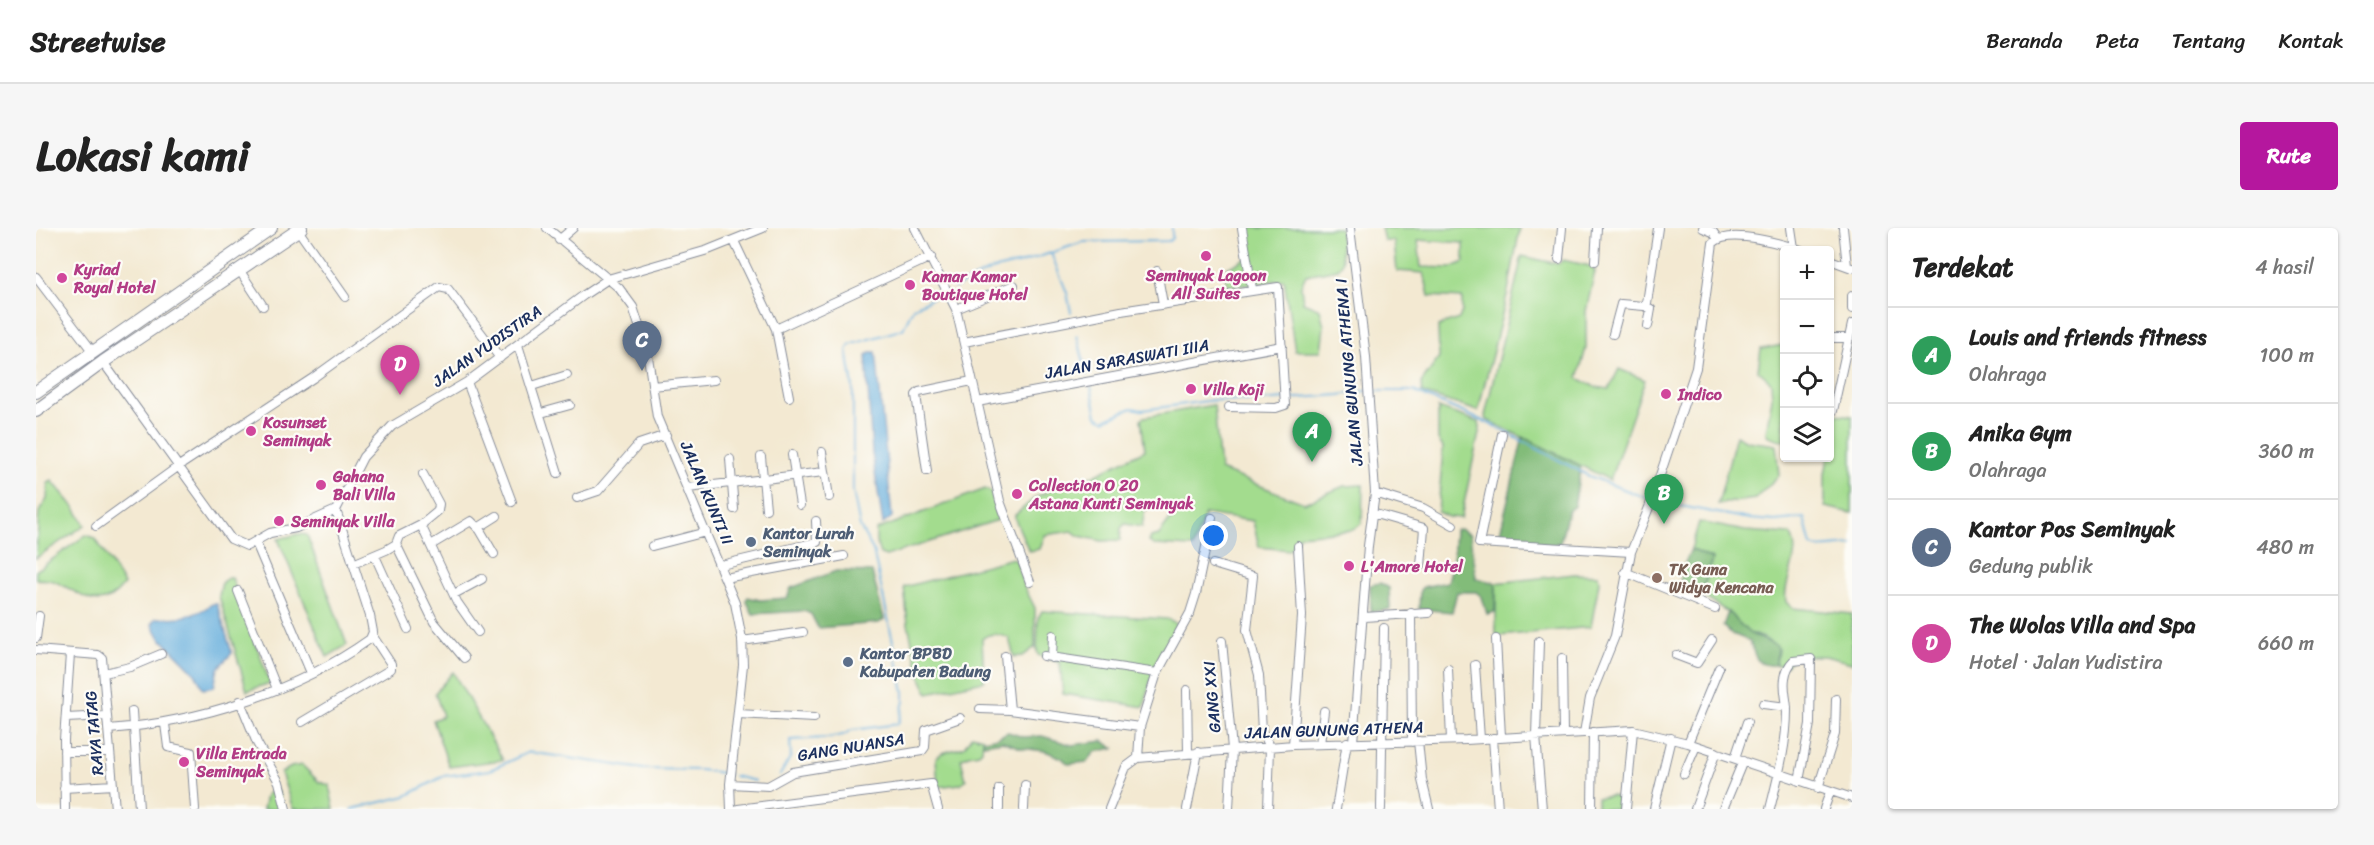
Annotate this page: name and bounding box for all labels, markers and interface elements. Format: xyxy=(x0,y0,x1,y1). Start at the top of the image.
text: Streetwise xyxy=(30,17,166,66)
text: Beranda xyxy=(1986,22,2062,60)
text: Peta xyxy=(2095,22,2139,60)
text: Tentang xyxy=(2172,22,2245,60)
text: Kontak xyxy=(2278,22,2344,60)
text: Lokasi kami xyxy=(36,119,249,193)
button: Rute xyxy=(2240,122,2338,190)
text: Terdekat xyxy=(1912,244,2013,290)
map controls xyxy=(1780,246,1834,462)
button: + xyxy=(1780,246,1834,300)
marker: Seminyak Lagoon All Suites xyxy=(1199,249,1213,263)
text: 4 hasil xyxy=(2255,250,2314,285)
place label: Kyriad Royal Hotel xyxy=(73,255,157,302)
place label: Seminyak Lagoon All Suites xyxy=(1145,261,1267,308)
place label: Kamar Kamar Boutique Hotel xyxy=(921,262,1029,309)
marker: Kyriad Royal Hotel xyxy=(55,271,69,285)
street label: JALAN GUNUNG ATHENA I xyxy=(1326,277,1372,468)
marker: Kamar Kamar Boutique Hotel xyxy=(903,278,917,292)
street label: JALAN YUDISTIRA xyxy=(425,297,548,395)
button: − xyxy=(1780,300,1834,354)
text: Louis and friends fitness xyxy=(1969,318,2207,357)
pin: C xyxy=(622,322,662,371)
street label: JALAN SARASWATI IIIA xyxy=(1042,330,1211,388)
text: A xyxy=(1925,338,1938,373)
text: 100 m xyxy=(2260,338,2314,373)
pin: D xyxy=(380,346,420,395)
button: locate xyxy=(1780,354,1834,408)
text: Olahraga xyxy=(1969,357,2047,392)
place label: Villa Koji xyxy=(1203,375,1266,404)
place label: Indico xyxy=(1677,380,1723,409)
marker: Villa Koji xyxy=(1184,382,1198,396)
marker: Indico xyxy=(1659,387,1673,401)
place label: Kosunset Seminyak xyxy=(262,408,332,455)
button: layers xyxy=(1780,408,1834,462)
pin: A xyxy=(1292,412,1332,462)
text: Anika Gym xyxy=(1969,414,2072,453)
marker: Kosunset Seminyak xyxy=(244,424,258,438)
text: B xyxy=(1925,434,1938,469)
text: 360 m xyxy=(2258,434,2314,469)
street label: JALAN KUNTI II xyxy=(672,436,742,550)
text: Olahraga xyxy=(1969,453,2047,488)
place label: Gahana Bali Villa xyxy=(332,462,395,509)
place label: Collection O 20 Astana Kunti Seminyak xyxy=(1028,471,1194,518)
pin: B xyxy=(1644,474,1684,524)
marker: Gahana Bali Villa xyxy=(314,478,328,492)
marker: Collection O 20 Astana Kunti Seminyak xyxy=(1010,487,1024,501)
place label: Seminyak Villa xyxy=(290,507,396,536)
text: Kantor Pos Seminyak xyxy=(1969,510,2175,549)
marker: Seminyak Villa xyxy=(272,514,286,528)
place label: Kantor Lurah Seminyak xyxy=(762,519,855,566)
your location xyxy=(1199,521,1228,550)
text: C xyxy=(1925,530,1938,565)
text: 480 m xyxy=(2256,530,2314,565)
marker: Kantor Lurah Seminyak xyxy=(744,535,758,549)
text: Gedung publik xyxy=(1969,549,2093,584)
place label: L'Amore Hotel xyxy=(1361,552,1464,581)
place label: TK Guna Widya Kencana xyxy=(1669,555,1774,602)
marker: L'Amore Hotel xyxy=(1342,559,1356,573)
marker: TK Guna Widya Kencana xyxy=(1650,571,1664,585)
text: The Wolas Villa and Spa xyxy=(1969,606,2196,645)
text: D xyxy=(1926,626,1937,661)
text: 660 m xyxy=(2258,626,2314,661)
place label: Kantor BPBD Kabupaten Badung xyxy=(859,639,992,686)
text: Hotel · Jalan Yudistira xyxy=(1969,645,2163,680)
marker: Kantor BPBD Kabupaten Badung xyxy=(841,655,855,669)
street label: GANG XXI xyxy=(1194,660,1230,734)
street label: RAYA TATAG xyxy=(76,689,112,777)
street label: JALAN GUNUNG ATHENA xyxy=(1243,712,1424,748)
street label: GANG NUANSA xyxy=(795,724,907,770)
place label: Villa Entrada Seminyak xyxy=(195,739,287,786)
marker: Villa Entrada Seminyak xyxy=(177,755,191,769)

